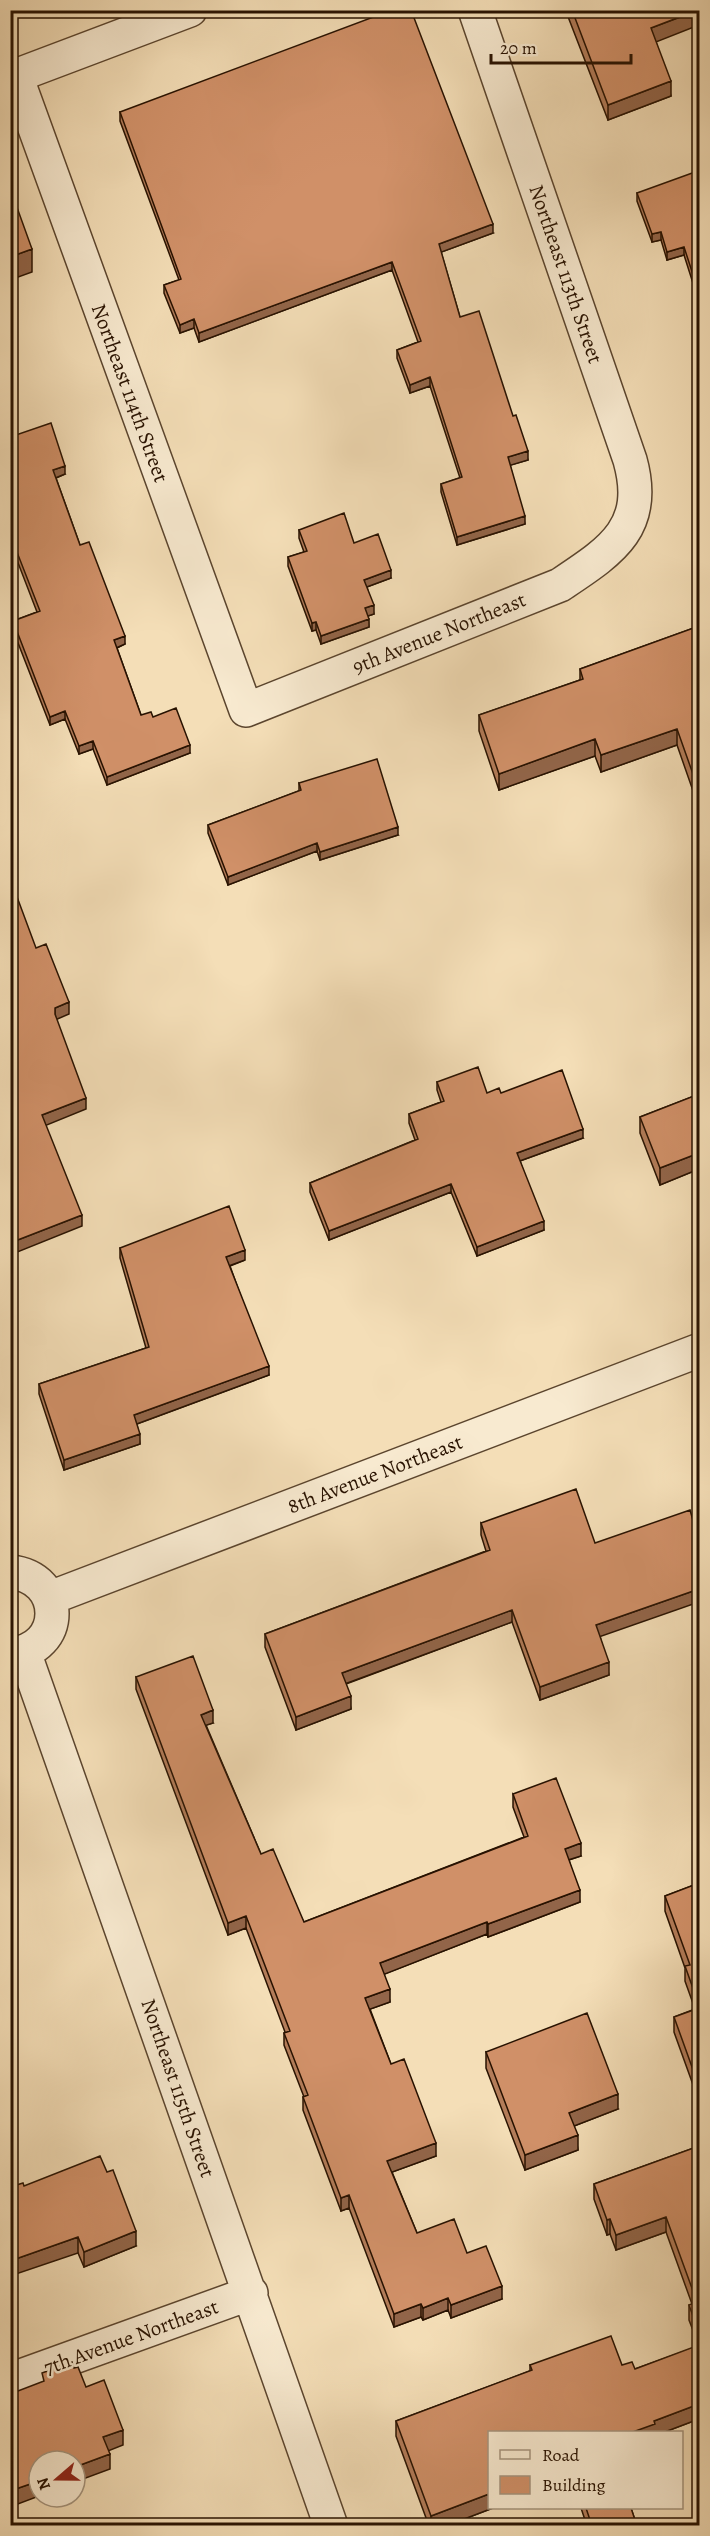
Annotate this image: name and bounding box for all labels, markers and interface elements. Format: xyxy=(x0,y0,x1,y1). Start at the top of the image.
scale bar xyxy=(491,27,630,65)
text: 20 m xyxy=(500,36,537,60)
street label: Northeast 113th Street xyxy=(522,181,610,367)
street label: Northeast 114th Street xyxy=(85,300,175,486)
street label: 9th Avenue Northeast xyxy=(348,585,530,681)
street label: 8th Avenue Northeast xyxy=(284,1428,466,1520)
street label: Northeast 115th Street xyxy=(134,1995,222,2181)
street label: 7th Avenue Northeast xyxy=(40,2292,222,2382)
legend xyxy=(488,2431,683,2509)
text: Road xyxy=(542,2443,580,2467)
north arrow xyxy=(27,2449,87,2509)
text: Building xyxy=(542,2473,606,2497)
text: N xyxy=(31,2474,56,2493)

